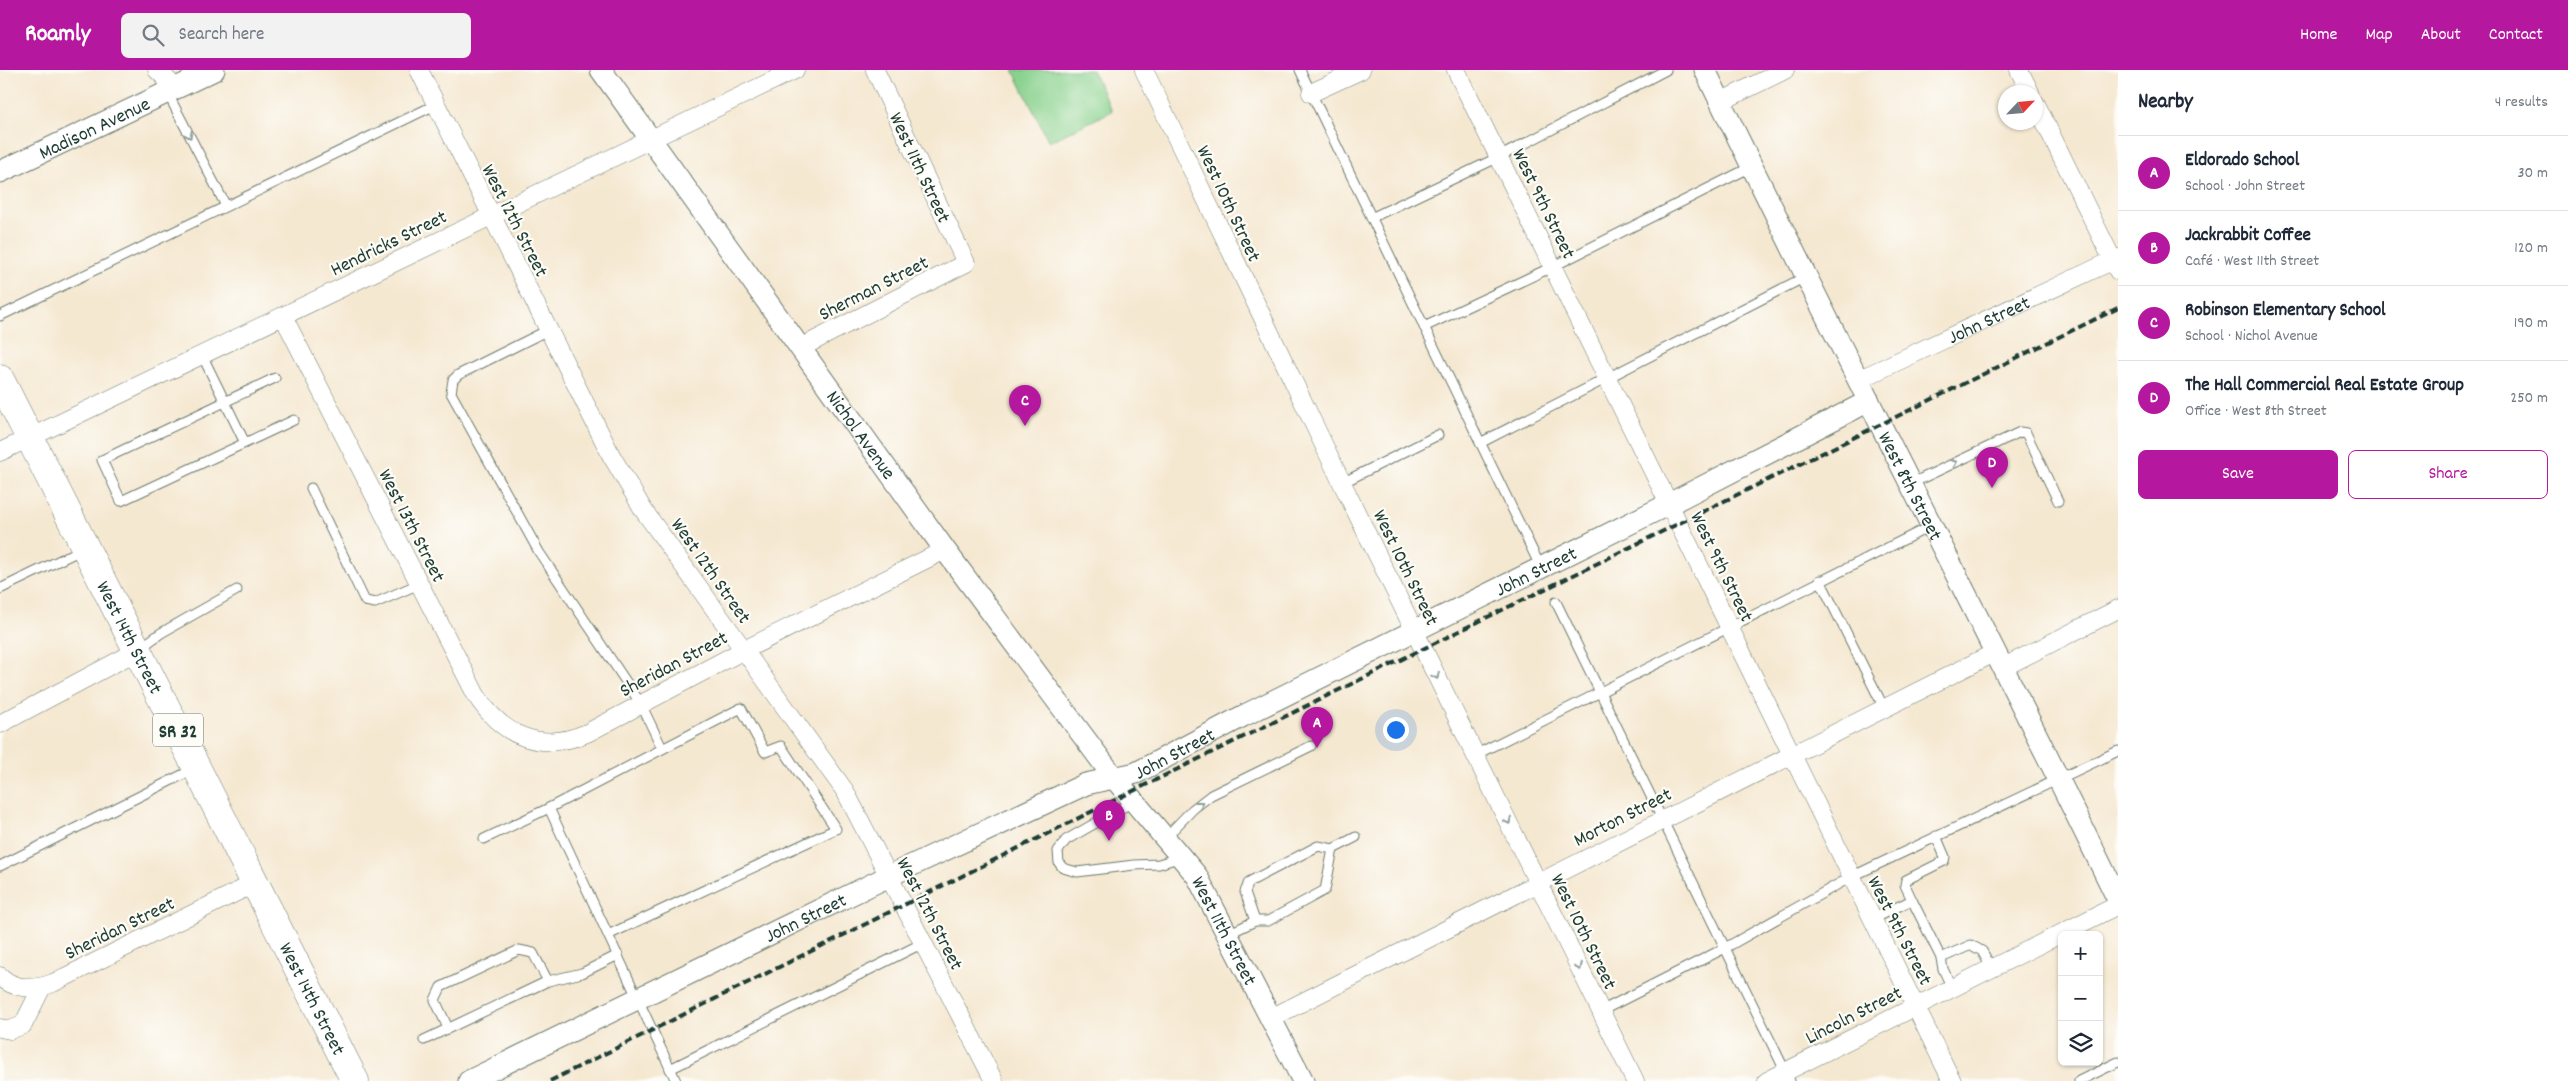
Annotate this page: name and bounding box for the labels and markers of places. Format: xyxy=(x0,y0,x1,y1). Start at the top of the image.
pin: C xyxy=(1009,385,1041,426)
pin: D xyxy=(1976,447,2008,488)
pin: A xyxy=(1301,707,1333,748)
pin: B xyxy=(1093,800,1125,841)

